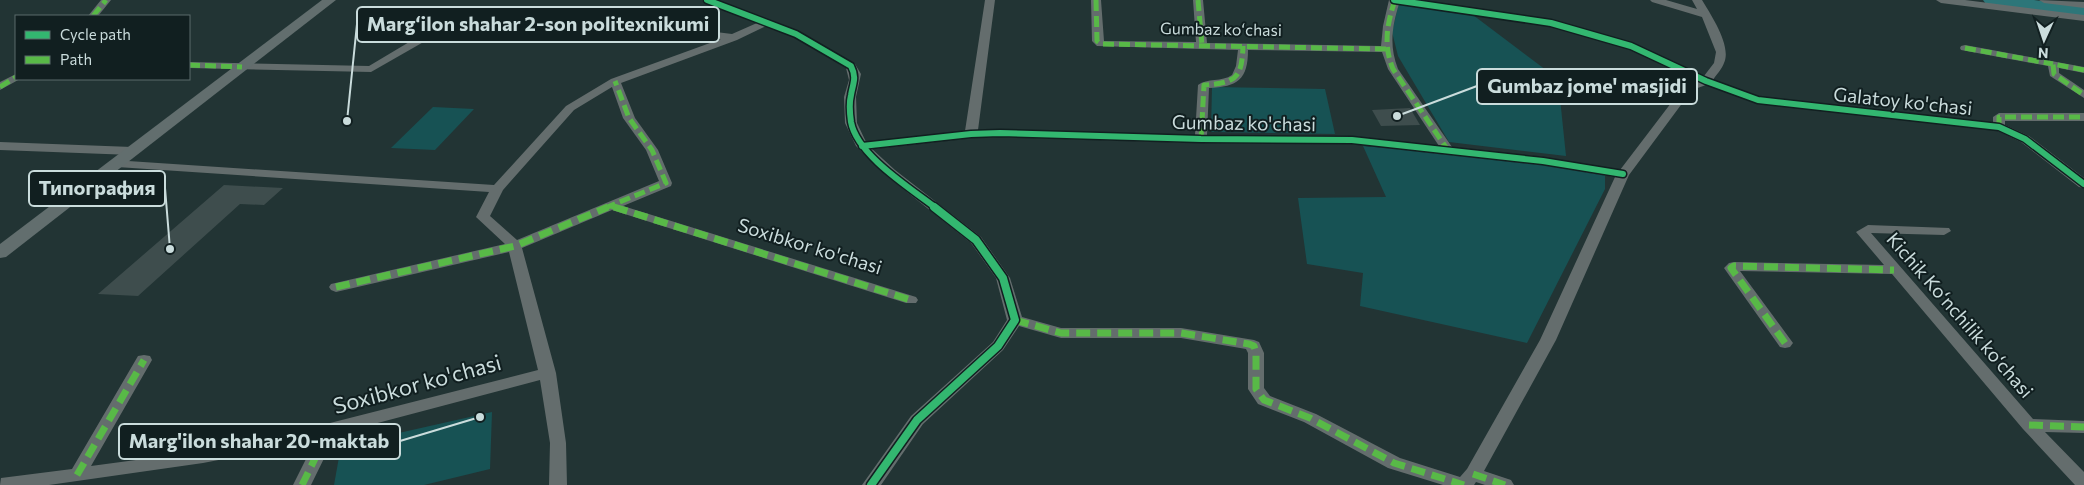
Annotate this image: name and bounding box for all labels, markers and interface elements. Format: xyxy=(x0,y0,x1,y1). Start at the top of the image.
callout: Margʻilon shahar 2-son politexnikumi xyxy=(357,7,719,42)
text: Margʻilon shahar 2-son politexnikumi xyxy=(367,11,709,35)
legend xyxy=(15,15,190,80)
north arrow xyxy=(2019,15,2069,65)
street label: Gumbaz koʻchasi xyxy=(1160,18,1282,39)
text: Cycle path xyxy=(60,25,131,43)
text: N xyxy=(2038,45,2049,62)
text: Path xyxy=(60,50,92,68)
callout: Gumbaz jome' masjidi xyxy=(1477,69,1697,104)
text: Gumbaz jome' masjidi xyxy=(1487,73,1687,97)
street label: Galatoy ko'chasi xyxy=(1832,82,1974,119)
street label: Gumbaz ko'chasi xyxy=(1172,110,1316,135)
callout: Типография xyxy=(29,171,165,206)
text: Типография xyxy=(39,175,155,199)
street label: Soxibkor ko'chasi xyxy=(735,213,885,278)
street label: Kichik Ko‘nchilik ko‘chasi xyxy=(1882,227,2039,402)
street label: Soxibkor ko'chasi xyxy=(330,348,504,419)
callout: Marg'ilon shahar 20-maktab xyxy=(119,424,400,459)
text: Marg'ilon shahar 20-maktab xyxy=(129,428,390,452)

